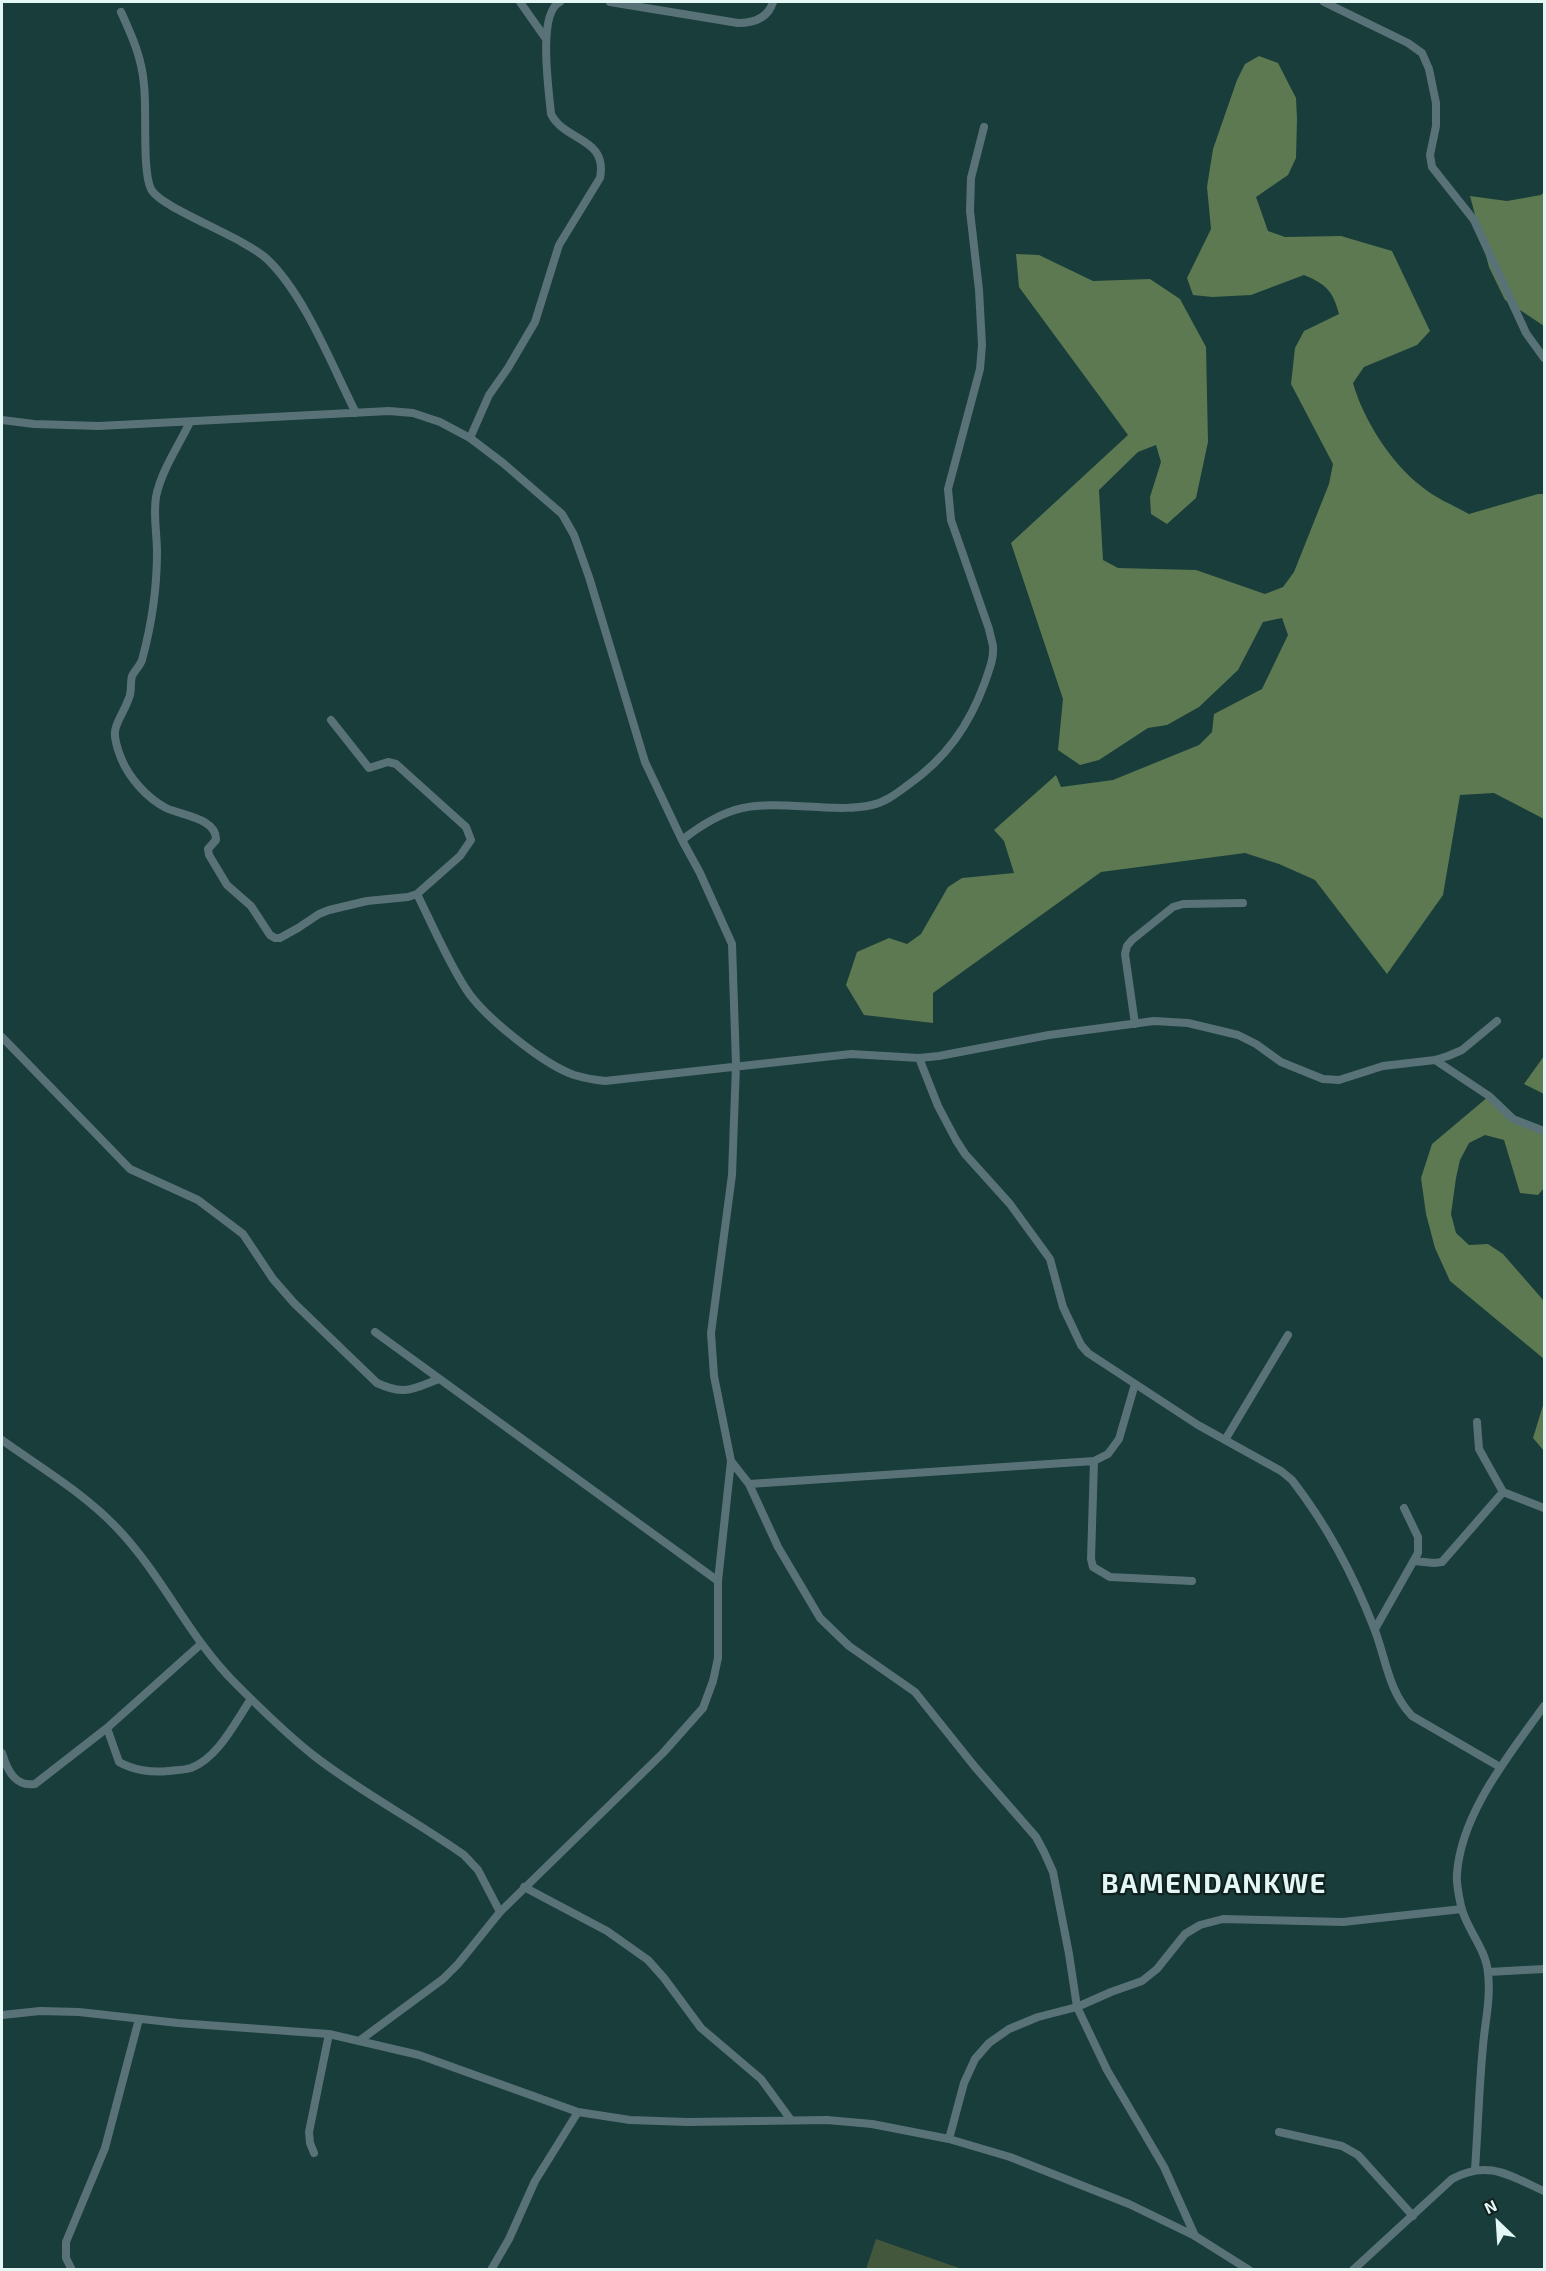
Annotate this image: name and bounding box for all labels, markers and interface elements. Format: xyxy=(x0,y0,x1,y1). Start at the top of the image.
district label: BAMENDANKWE xyxy=(1101,1868,1327,1900)
north arrow xyxy=(1468,2193,1528,2253)
text: N xyxy=(1481,2195,1499,2217)

